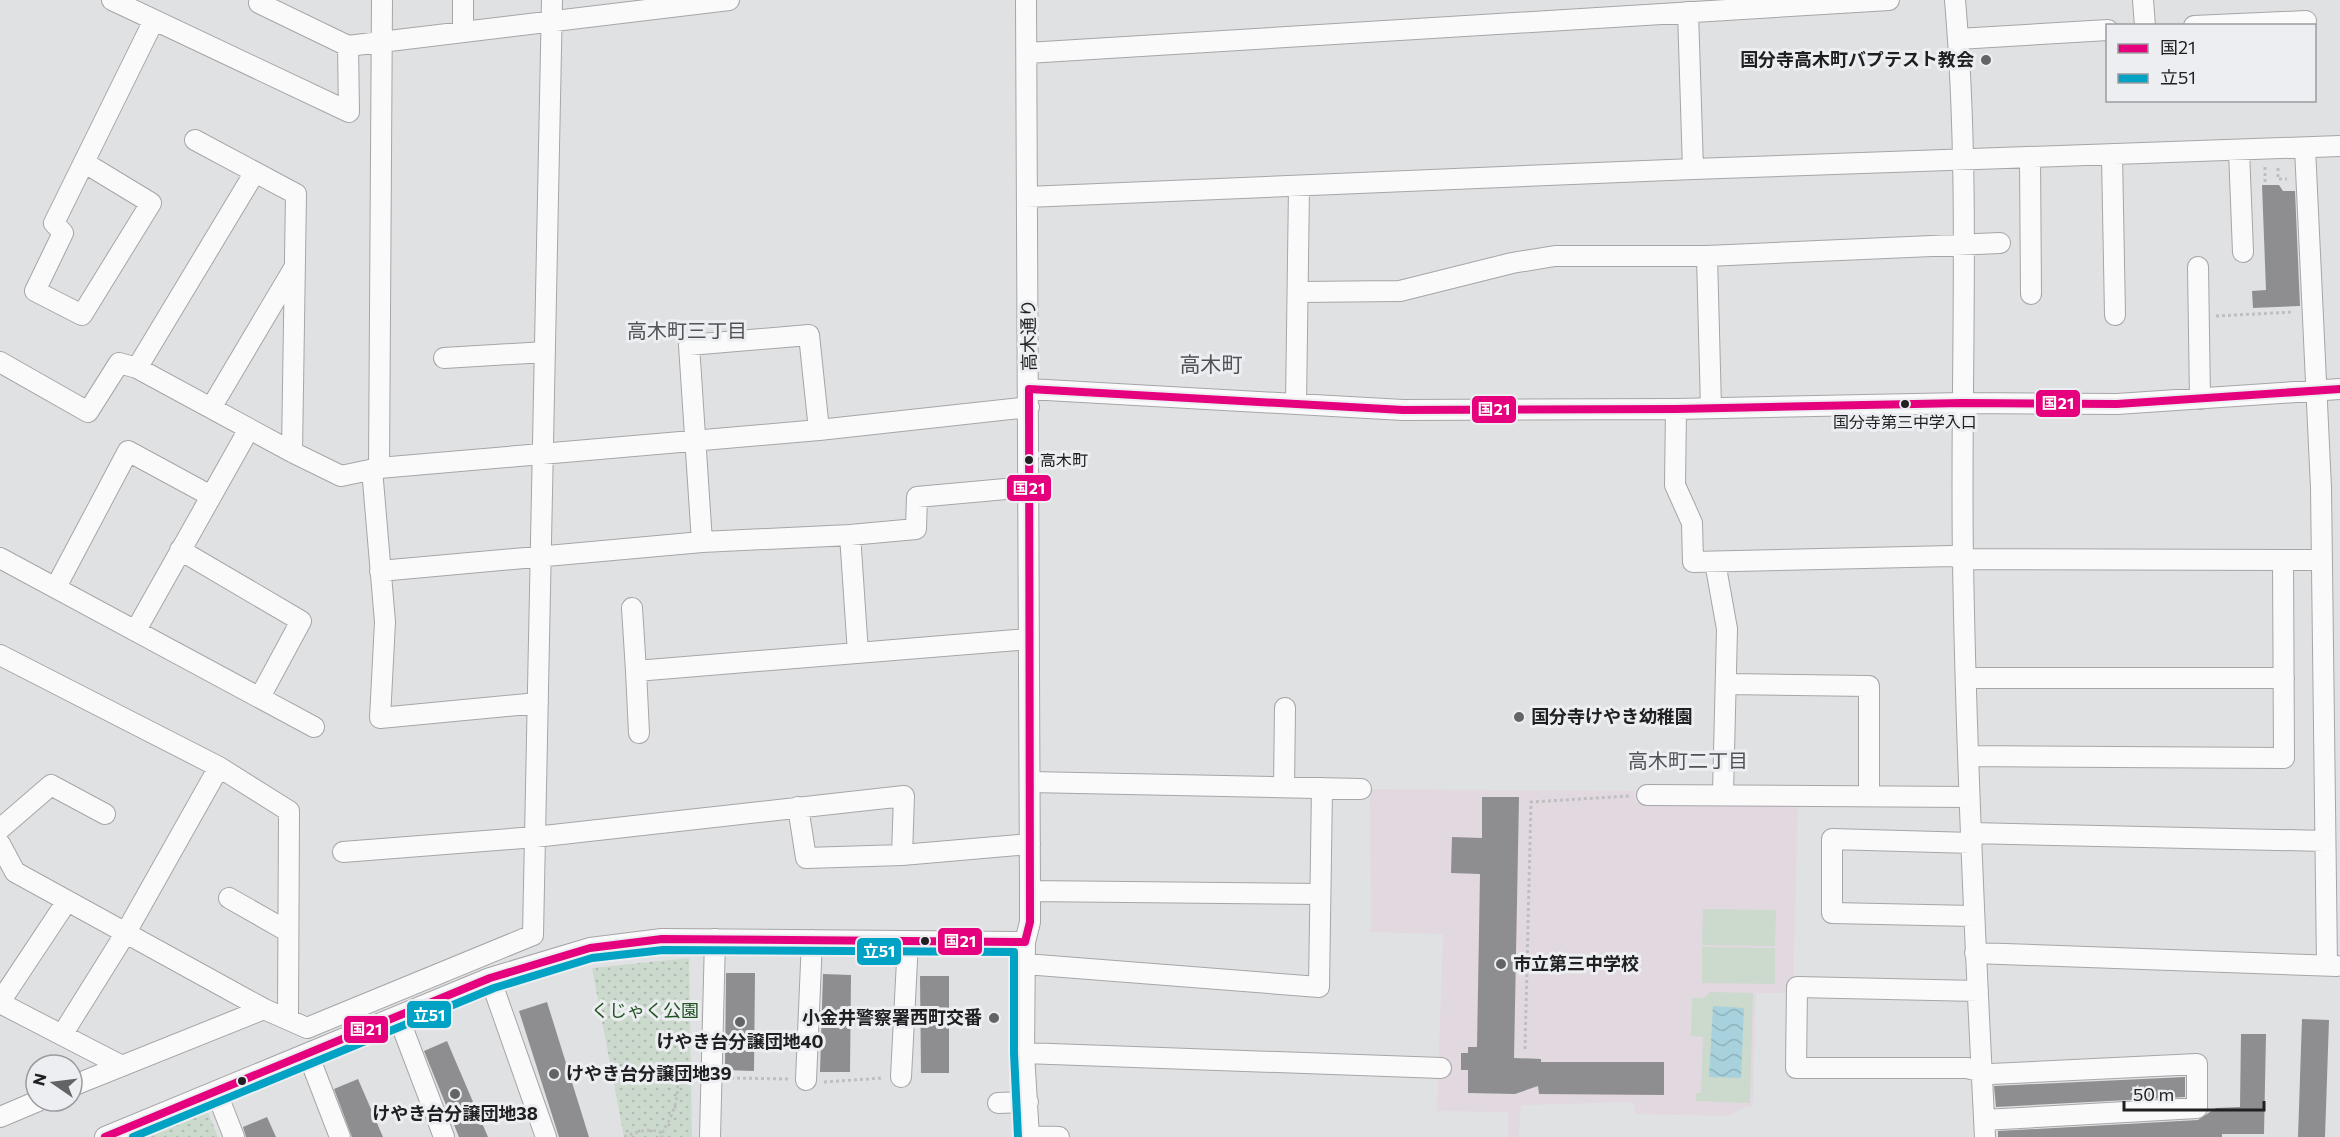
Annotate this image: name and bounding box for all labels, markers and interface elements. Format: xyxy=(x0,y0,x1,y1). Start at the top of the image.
legend xyxy=(2106,24,2316,102)
text: 国21 xyxy=(2160,36,2196,58)
place label: 国分寺高木町バプテスト教会 xyxy=(1740,48,1974,70)
marker: 国分寺高木町バプテスト教会 xyxy=(1979,53,1993,67)
text: 立51 xyxy=(2160,66,2196,88)
street label: 高木通り xyxy=(1016,299,1040,371)
district label: 高木町三丁目 xyxy=(627,318,747,342)
district label: 高木町 xyxy=(1180,351,1243,376)
line badge: 国21 xyxy=(2035,389,2081,418)
text: 国21 xyxy=(2042,393,2074,412)
line badge: 国21 xyxy=(1471,395,1517,424)
marker: 国分寺第三中学入口 xyxy=(1899,398,1911,410)
text: 国21 xyxy=(1478,399,1510,418)
place label: 国分寺第三中学入口 xyxy=(1833,412,1977,431)
place label: 高木町 xyxy=(1040,450,1088,469)
marker: 高木町 xyxy=(1023,454,1035,466)
line badge: 国21 xyxy=(1006,474,1052,502)
text: 国21 xyxy=(1013,478,1045,497)
place label: 国分寺けやき幼稚園 xyxy=(1531,705,1693,727)
marker: 国分寺けやき幼稚園 xyxy=(1512,710,1526,724)
district label: 高木町二丁目 xyxy=(1628,748,1748,772)
line badge: 国21 xyxy=(937,927,983,956)
text: 国21 xyxy=(944,931,976,950)
unlabelled marker xyxy=(919,935,931,947)
line badge: 立51 xyxy=(856,937,902,966)
text: 立51 xyxy=(863,941,895,960)
place label: 市立第三中学校 xyxy=(1513,952,1639,974)
marker: 市立第三中学校 xyxy=(1494,957,1508,971)
park label: くじゃく公園 xyxy=(591,999,699,1021)
line badge: 立51 xyxy=(406,1000,452,1029)
text: 立51 xyxy=(413,1005,445,1024)
place label: 小金井警察署西町交番 xyxy=(802,1006,982,1028)
marker: 小金井警察署西町交番 xyxy=(987,1011,1001,1025)
line badge: 国21 xyxy=(343,1015,389,1044)
marker: けやき台分譲団地40 xyxy=(733,1015,747,1029)
text: 国21 xyxy=(350,1019,382,1038)
place label: けやき台分譲団地40 xyxy=(656,1030,824,1052)
north arrow xyxy=(24,1053,84,1113)
place label: けやき台分譲団地39 xyxy=(566,1062,732,1084)
marker: けやき台分譲団地39 xyxy=(547,1067,561,1081)
text: N xyxy=(28,1071,50,1087)
scale bar xyxy=(2124,1074,2264,1112)
unlabelled marker xyxy=(236,1075,248,1087)
text: 50 m xyxy=(2133,1083,2174,1105)
marker: けやき台分譲団地38 xyxy=(448,1087,462,1101)
place label: けやき台分譲団地38 xyxy=(372,1102,538,1124)

